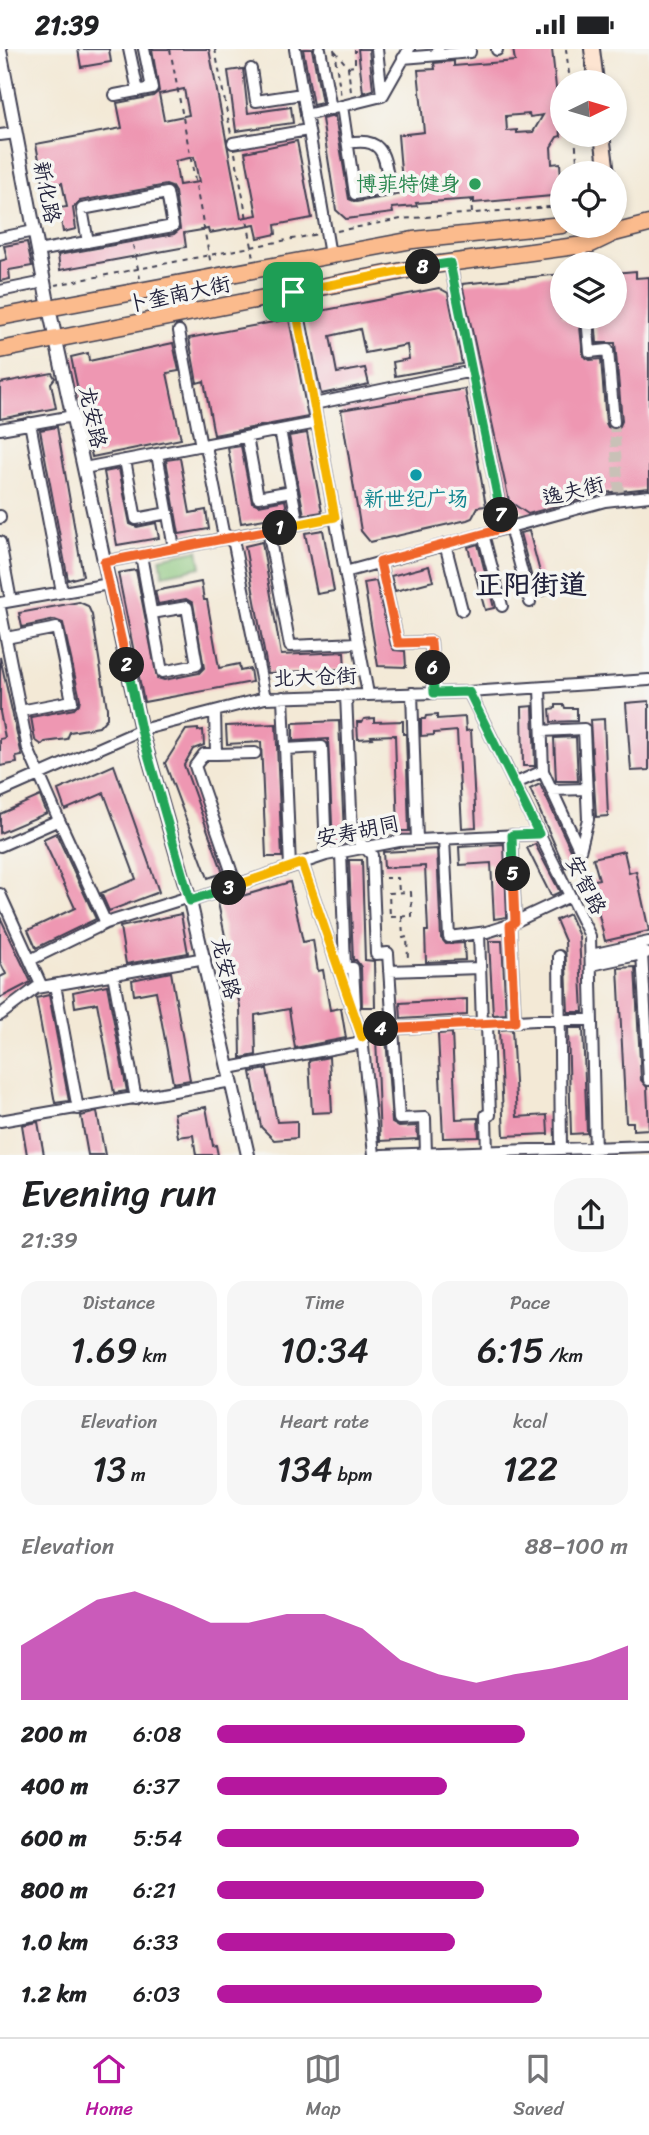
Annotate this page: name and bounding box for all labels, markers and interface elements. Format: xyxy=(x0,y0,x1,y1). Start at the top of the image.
text: 21:39 xyxy=(35,2,99,48)
north arrow xyxy=(550,70,626,147)
map controls xyxy=(550,70,627,329)
street label: 新化路 xyxy=(22,157,72,227)
button: locate xyxy=(550,161,627,238)
place label: 博菲特健身 xyxy=(356,165,461,203)
marker: 博菲特健身 xyxy=(467,176,483,192)
pin: 8 xyxy=(406,249,440,284)
text: 8 xyxy=(417,250,428,283)
button: layers xyxy=(550,252,627,329)
pin xyxy=(263,262,323,322)
street label: 卜奎南大街 xyxy=(124,264,234,324)
icon: arrive xyxy=(274,273,312,311)
street label: 龙安路 xyxy=(68,382,118,452)
street label: 逸夫街 xyxy=(538,465,608,517)
marker: 新世纪广场 xyxy=(408,467,424,483)
place label: 新世纪广场 xyxy=(364,480,469,518)
pin: 7 xyxy=(484,497,518,533)
text: 7 xyxy=(495,498,506,531)
pin: 1 xyxy=(262,511,298,545)
text: 1 xyxy=(275,511,284,544)
district label: 正阳街道 xyxy=(475,560,587,609)
pin: 2 xyxy=(110,647,144,683)
text: 2 xyxy=(121,648,132,681)
pin: 6 xyxy=(416,651,450,685)
text: 6 xyxy=(427,651,438,684)
street label: 北大仓街 xyxy=(272,657,358,697)
street label: 安寿胡同 xyxy=(313,804,403,858)
street label: 安智路 xyxy=(555,848,617,922)
pin: 5 xyxy=(496,857,530,891)
text: 5 xyxy=(507,857,518,890)
pin: 3 xyxy=(212,871,246,905)
text: 3 xyxy=(223,871,234,904)
street label: 龙安路 xyxy=(200,933,252,1003)
pin: 4 xyxy=(364,1011,398,1047)
text: 4 xyxy=(375,1012,386,1045)
text: Evening run xyxy=(21,1160,217,1227)
button: share xyxy=(554,1178,628,1252)
text: 21:39 xyxy=(21,1220,78,1261)
text: Distance xyxy=(83,1286,155,1319)
text: Time xyxy=(304,1286,345,1319)
text: Pace xyxy=(510,1286,550,1319)
text: 1.69 xyxy=(71,1319,138,1381)
text: 10:34 xyxy=(280,1319,369,1381)
text: 6:15 xyxy=(477,1319,544,1381)
text: km xyxy=(138,1339,167,1372)
text: /km xyxy=(544,1339,583,1372)
text: Elevation xyxy=(80,1405,157,1438)
text: Heart rate xyxy=(280,1405,369,1438)
text: kcal xyxy=(513,1405,547,1438)
text: 13 xyxy=(92,1438,126,1500)
text: 134 xyxy=(276,1438,333,1500)
text: 122 xyxy=(502,1438,558,1500)
text: m xyxy=(126,1458,146,1491)
text: bpm xyxy=(333,1458,373,1491)
text: Elevation xyxy=(21,1526,114,1567)
text: 88–100 m xyxy=(525,1526,628,1567)
text: 200 m xyxy=(21,1714,87,1755)
text: 6:08 xyxy=(133,1714,181,1755)
text: 400 m xyxy=(21,1766,88,1807)
text: 6:37 xyxy=(133,1766,179,1807)
text: 600 m xyxy=(21,1818,87,1859)
text: 5:54 xyxy=(133,1818,182,1859)
text: 800 m xyxy=(21,1870,88,1911)
text: 6:21 xyxy=(133,1870,176,1911)
text: 1.0 km xyxy=(21,1922,88,1963)
text: 6:33 xyxy=(133,1922,178,1963)
text: 1.2 km xyxy=(21,1974,87,2015)
text: 6:03 xyxy=(133,1974,180,2015)
tab: Home xyxy=(86,2050,133,2125)
tab: Map xyxy=(304,2050,342,2125)
tab: Saved xyxy=(513,2050,563,2125)

